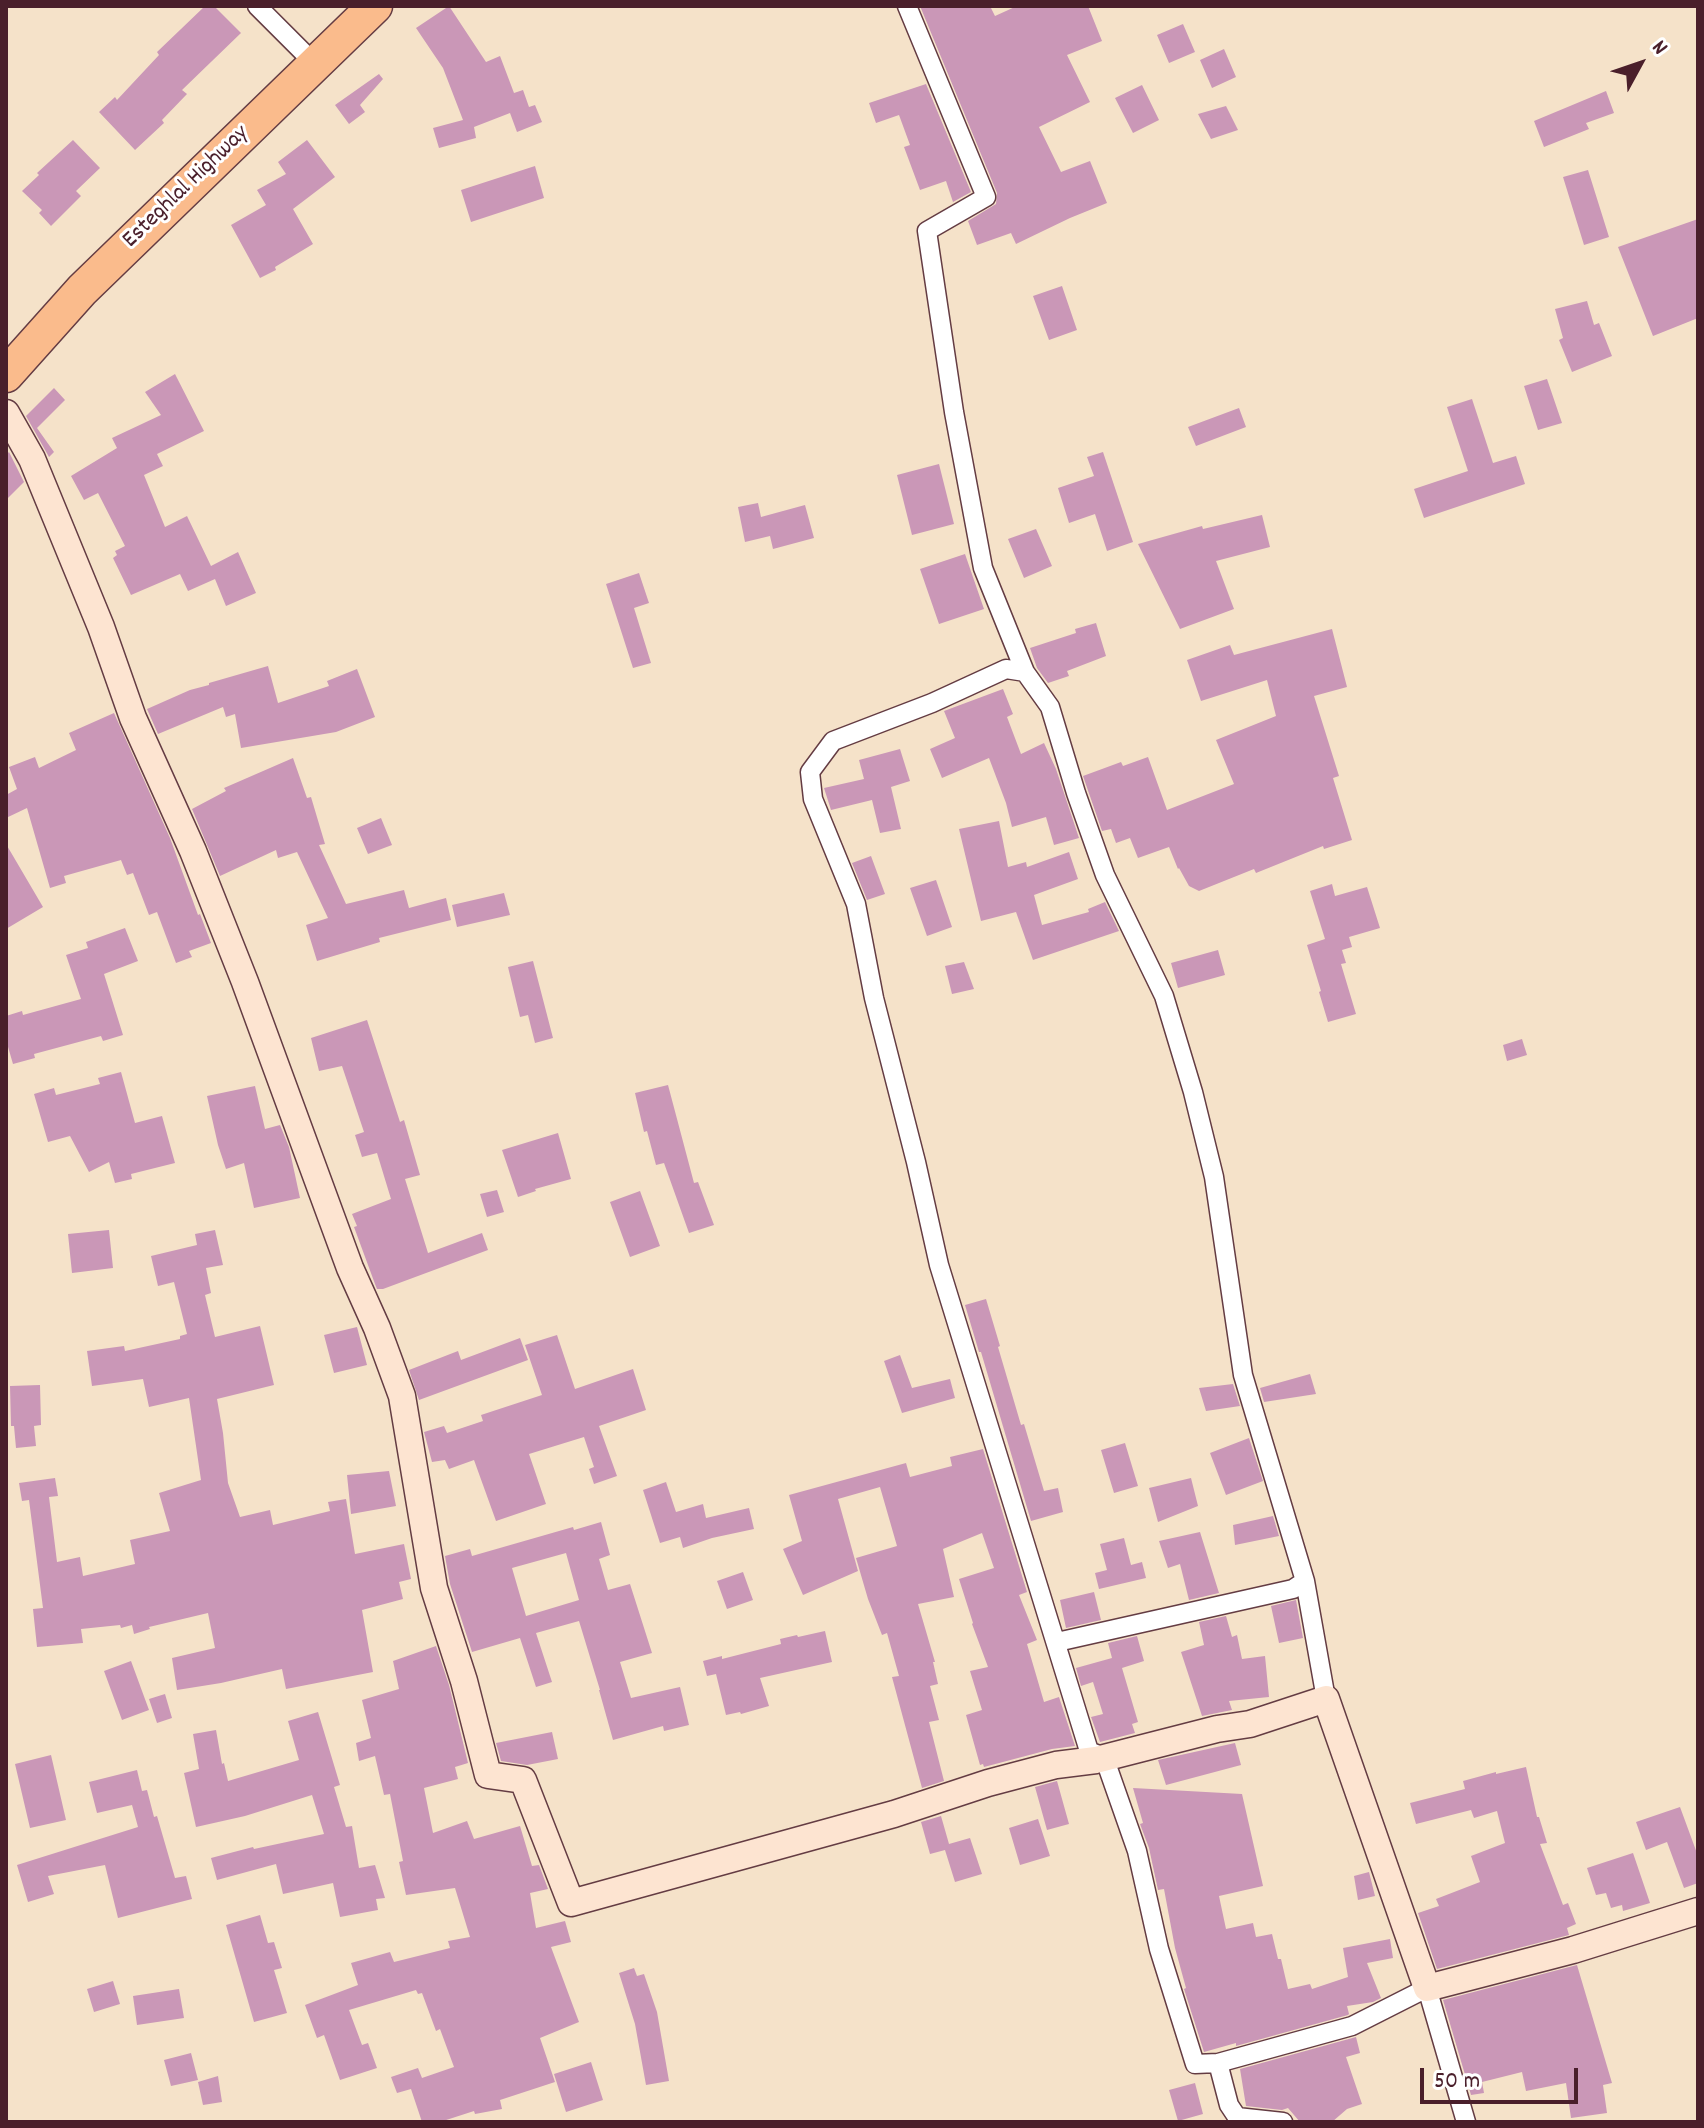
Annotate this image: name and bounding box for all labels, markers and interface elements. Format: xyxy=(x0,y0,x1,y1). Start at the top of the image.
north arrow xyxy=(1600,24,1680,104)
text: N xyxy=(1643,34,1674,62)
street label: Esteghlal Highway xyxy=(118,120,256,256)
scale bar xyxy=(1424,2052,1582,2102)
text: 50 m xyxy=(1434,2065,1480,2099)

